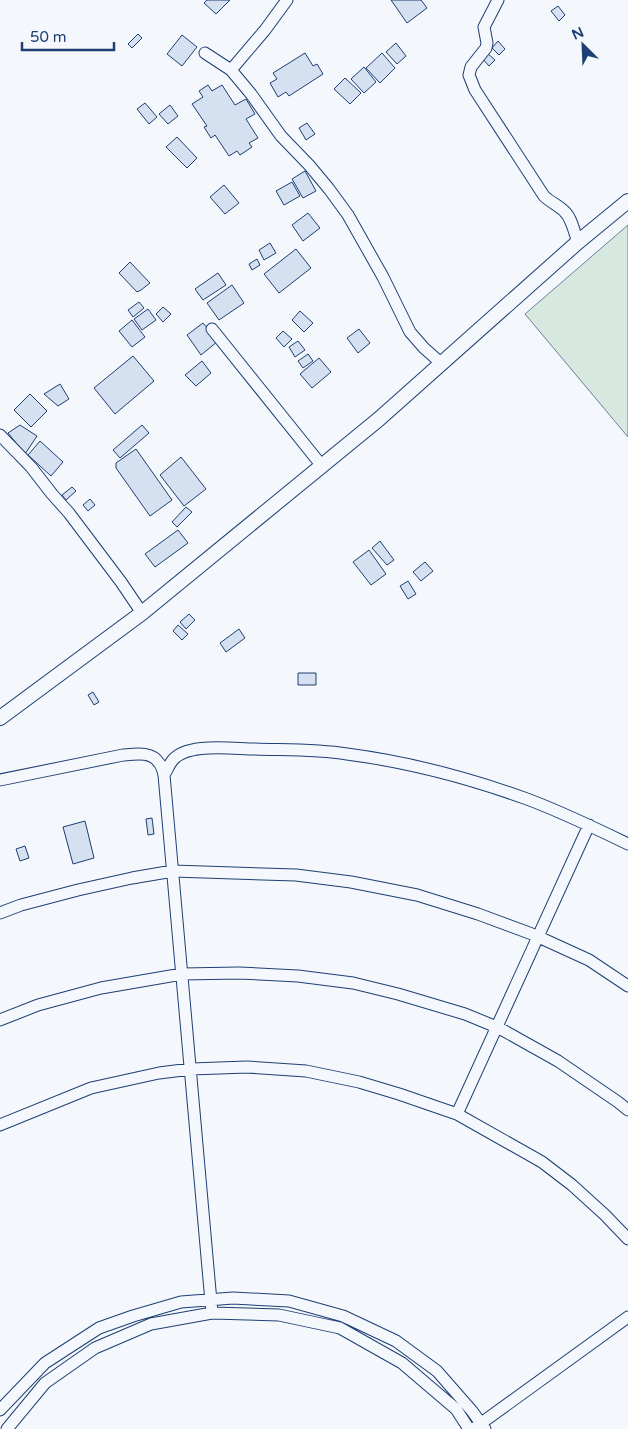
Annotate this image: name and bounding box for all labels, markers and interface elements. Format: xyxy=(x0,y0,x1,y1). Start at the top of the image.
scale bar xyxy=(22,20,115,52)
north arrow xyxy=(558,20,608,70)
text: N xyxy=(569,24,587,44)
text: 50 m xyxy=(30,28,67,46)

